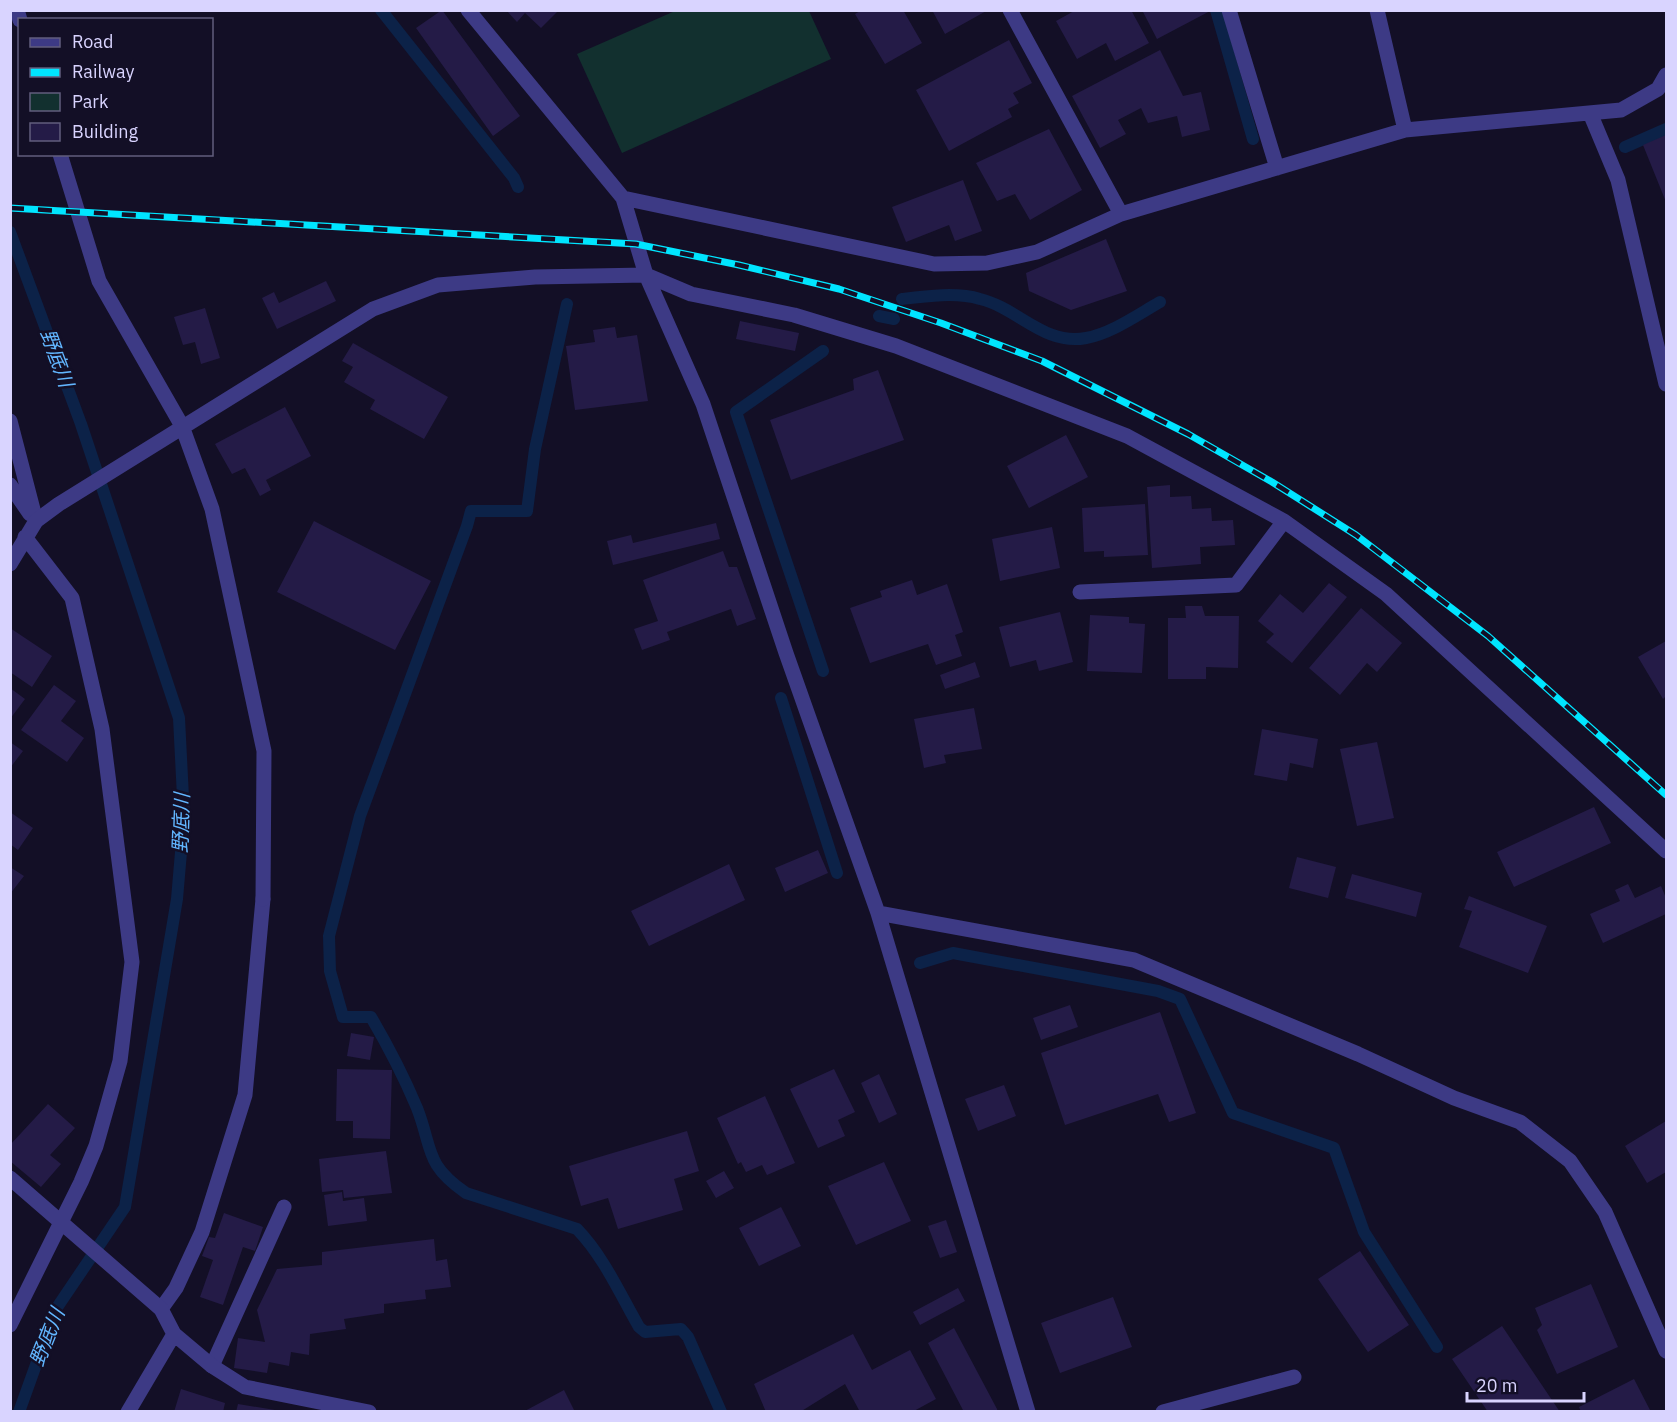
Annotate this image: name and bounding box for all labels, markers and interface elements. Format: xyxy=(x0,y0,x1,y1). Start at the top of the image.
legend xyxy=(18,18,213,156)
text: Road xyxy=(72,30,113,53)
text: Railway xyxy=(72,60,134,83)
text: Park xyxy=(72,90,109,113)
text: Building xyxy=(72,120,139,143)
water label: 野底川 xyxy=(35,325,81,393)
water label: 野底川 xyxy=(166,791,195,853)
water label: 野底川 xyxy=(23,1302,71,1370)
scale bar xyxy=(1467,1365,1584,1403)
text: 20 m xyxy=(1476,1374,1518,1397)

